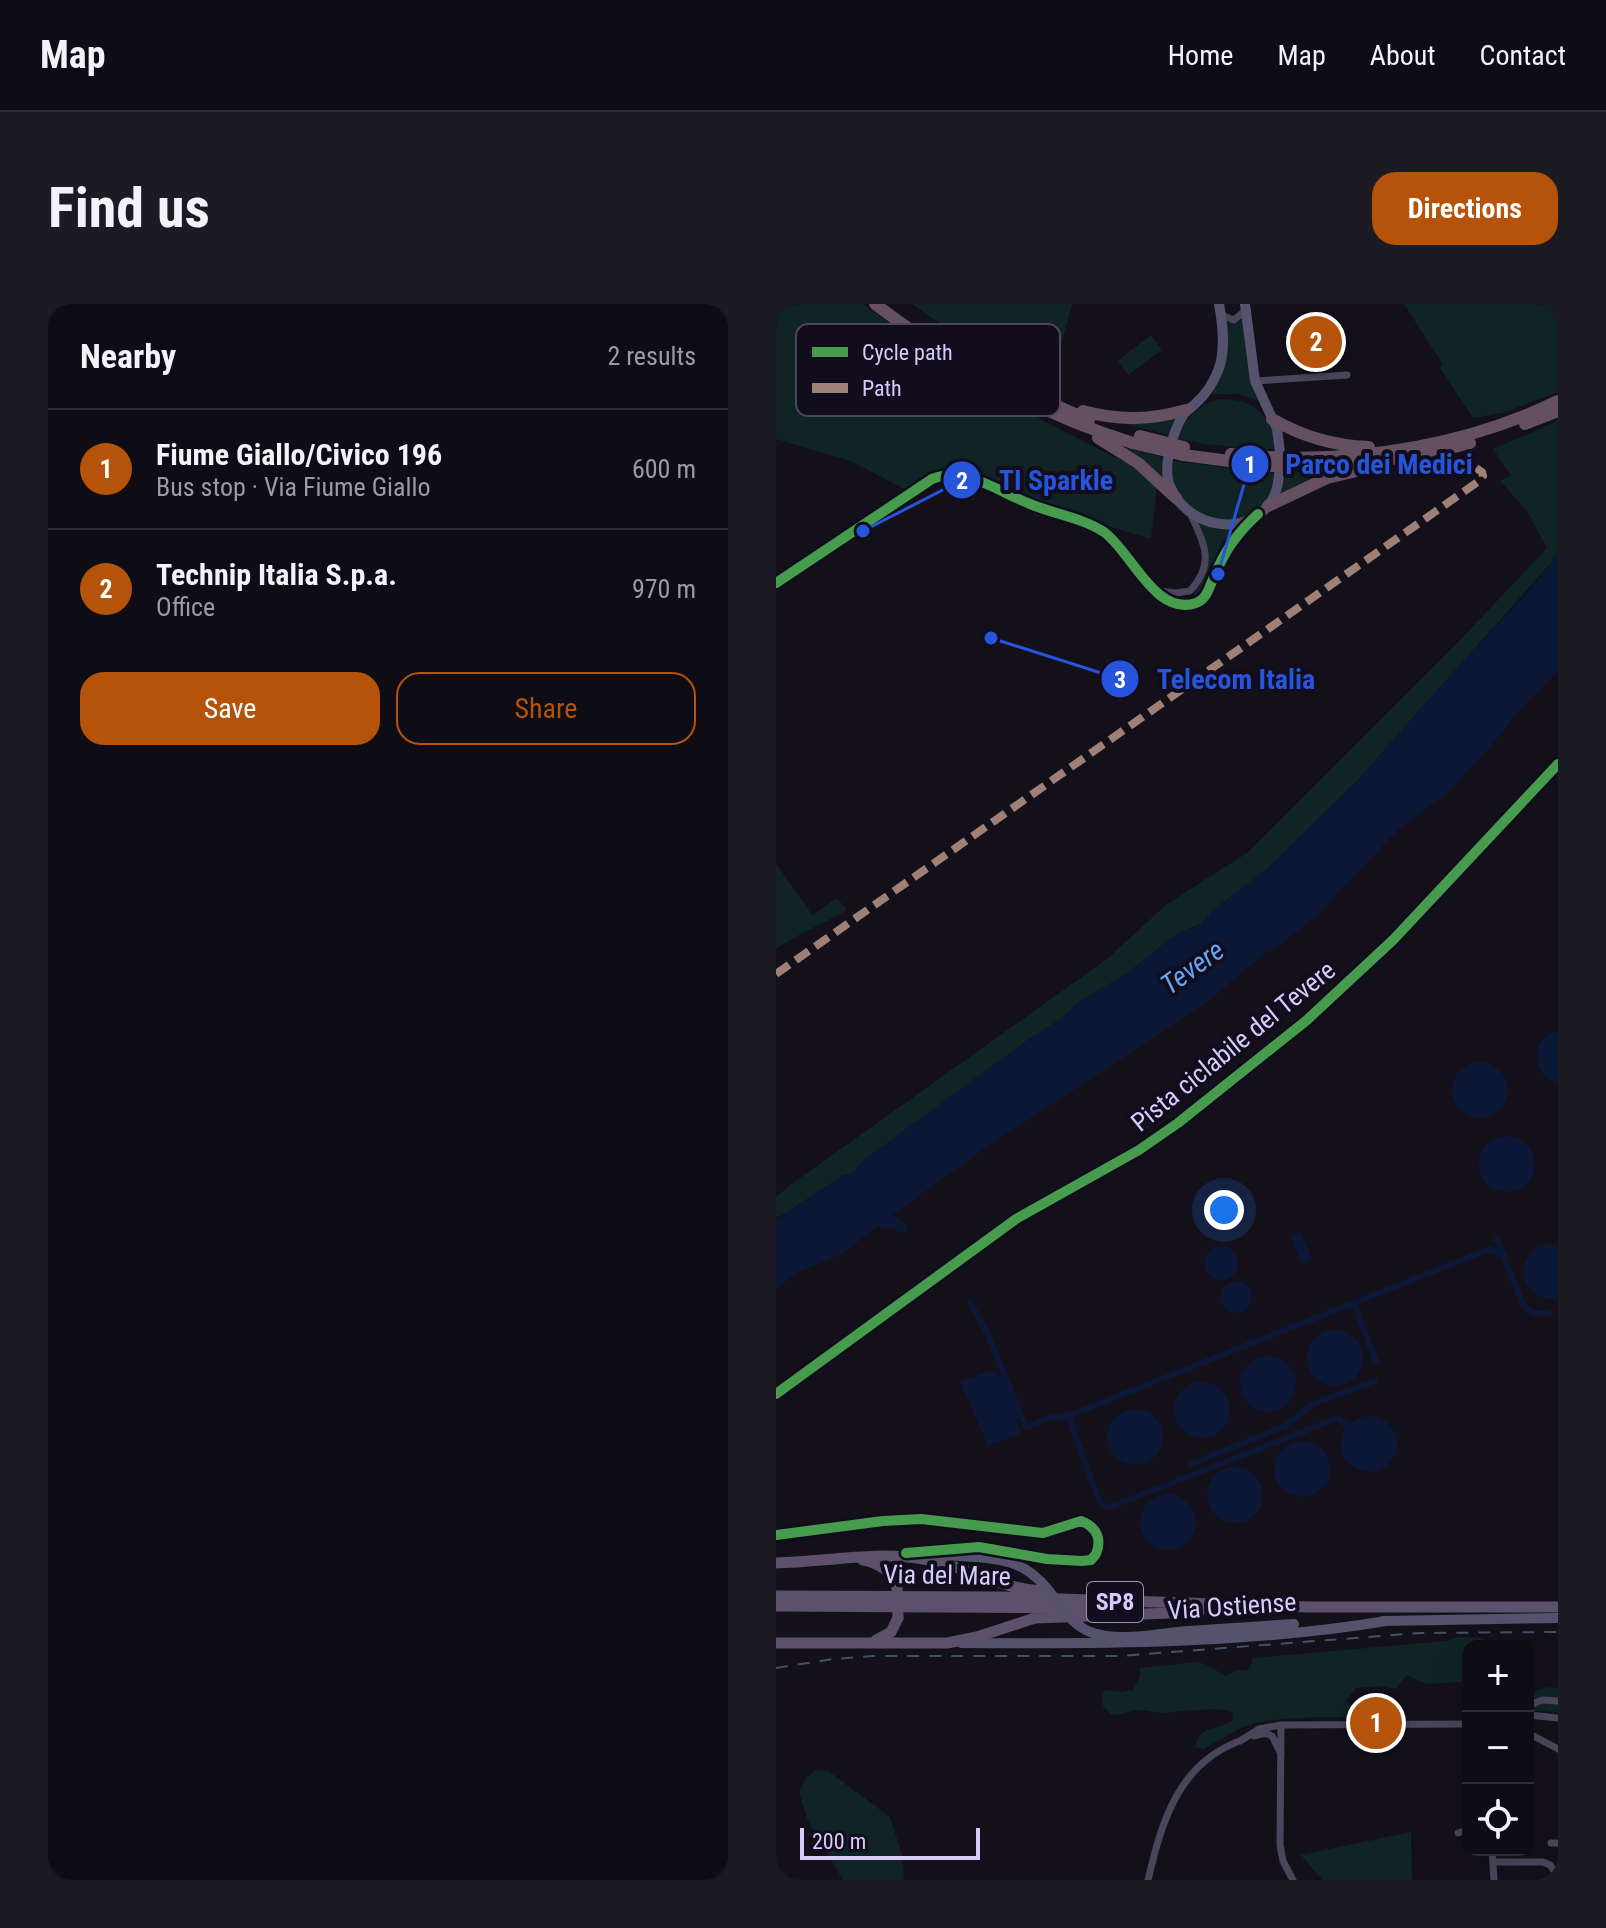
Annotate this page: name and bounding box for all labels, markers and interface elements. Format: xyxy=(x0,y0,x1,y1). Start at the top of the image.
text: Map xyxy=(40,33,106,77)
text: Home xyxy=(1168,39,1233,72)
text: Map xyxy=(1277,39,1326,72)
text: About xyxy=(1370,39,1436,72)
text: Contact xyxy=(1480,39,1566,72)
button: Directions xyxy=(1372,172,1558,245)
text: Find us xyxy=(48,175,210,241)
pin: 2 xyxy=(1290,312,1342,372)
legend xyxy=(796,324,1060,416)
text: Nearby xyxy=(80,336,176,376)
text: Cycle path xyxy=(862,340,953,365)
text: 2 results xyxy=(607,341,696,371)
text: Path xyxy=(862,376,902,401)
text: Fiume Giallo/Civico 196 xyxy=(156,437,442,472)
callout: Parco dei Medici xyxy=(1230,438,1489,490)
text: Parco dei Medici xyxy=(1285,448,1473,481)
text: 1 xyxy=(1244,451,1256,479)
text: 1 xyxy=(99,454,113,484)
text: 600 m xyxy=(632,454,696,484)
callout: TI Sparkle xyxy=(942,454,1129,506)
text: TI Sparkle xyxy=(999,464,1113,497)
text: 2 xyxy=(956,467,968,495)
text: Bus stop · Via Fiume Giallo xyxy=(156,472,431,502)
text: Technip Italia S.p.a. xyxy=(156,557,397,592)
text: 2 xyxy=(99,574,113,604)
text: 970 m xyxy=(632,574,696,604)
text: Office xyxy=(156,592,215,622)
callout: Telecom Italia xyxy=(1100,653,1331,705)
text: Telecom Italia xyxy=(1157,663,1315,696)
text: 3 xyxy=(1114,666,1126,694)
button: Save xyxy=(80,672,380,745)
button: Share xyxy=(396,672,696,745)
water label: Tevere xyxy=(1154,933,1230,1001)
street label: Pista ciclabile del Tevere xyxy=(1125,955,1341,1137)
your location xyxy=(1204,1190,1244,1230)
street label: Via del Mare xyxy=(883,1559,1011,1591)
road number: SP8 xyxy=(1087,1582,1143,1622)
street label: Via Ostiense xyxy=(1167,1587,1297,1625)
map controls xyxy=(1462,1640,1534,1856)
button: + xyxy=(1462,1640,1534,1712)
pin: 1 xyxy=(1350,1693,1402,1753)
button: − xyxy=(1462,1712,1534,1784)
button: locate xyxy=(1462,1784,1534,1856)
scale bar xyxy=(800,1824,980,1860)
text: 200 m xyxy=(812,1829,866,1854)

